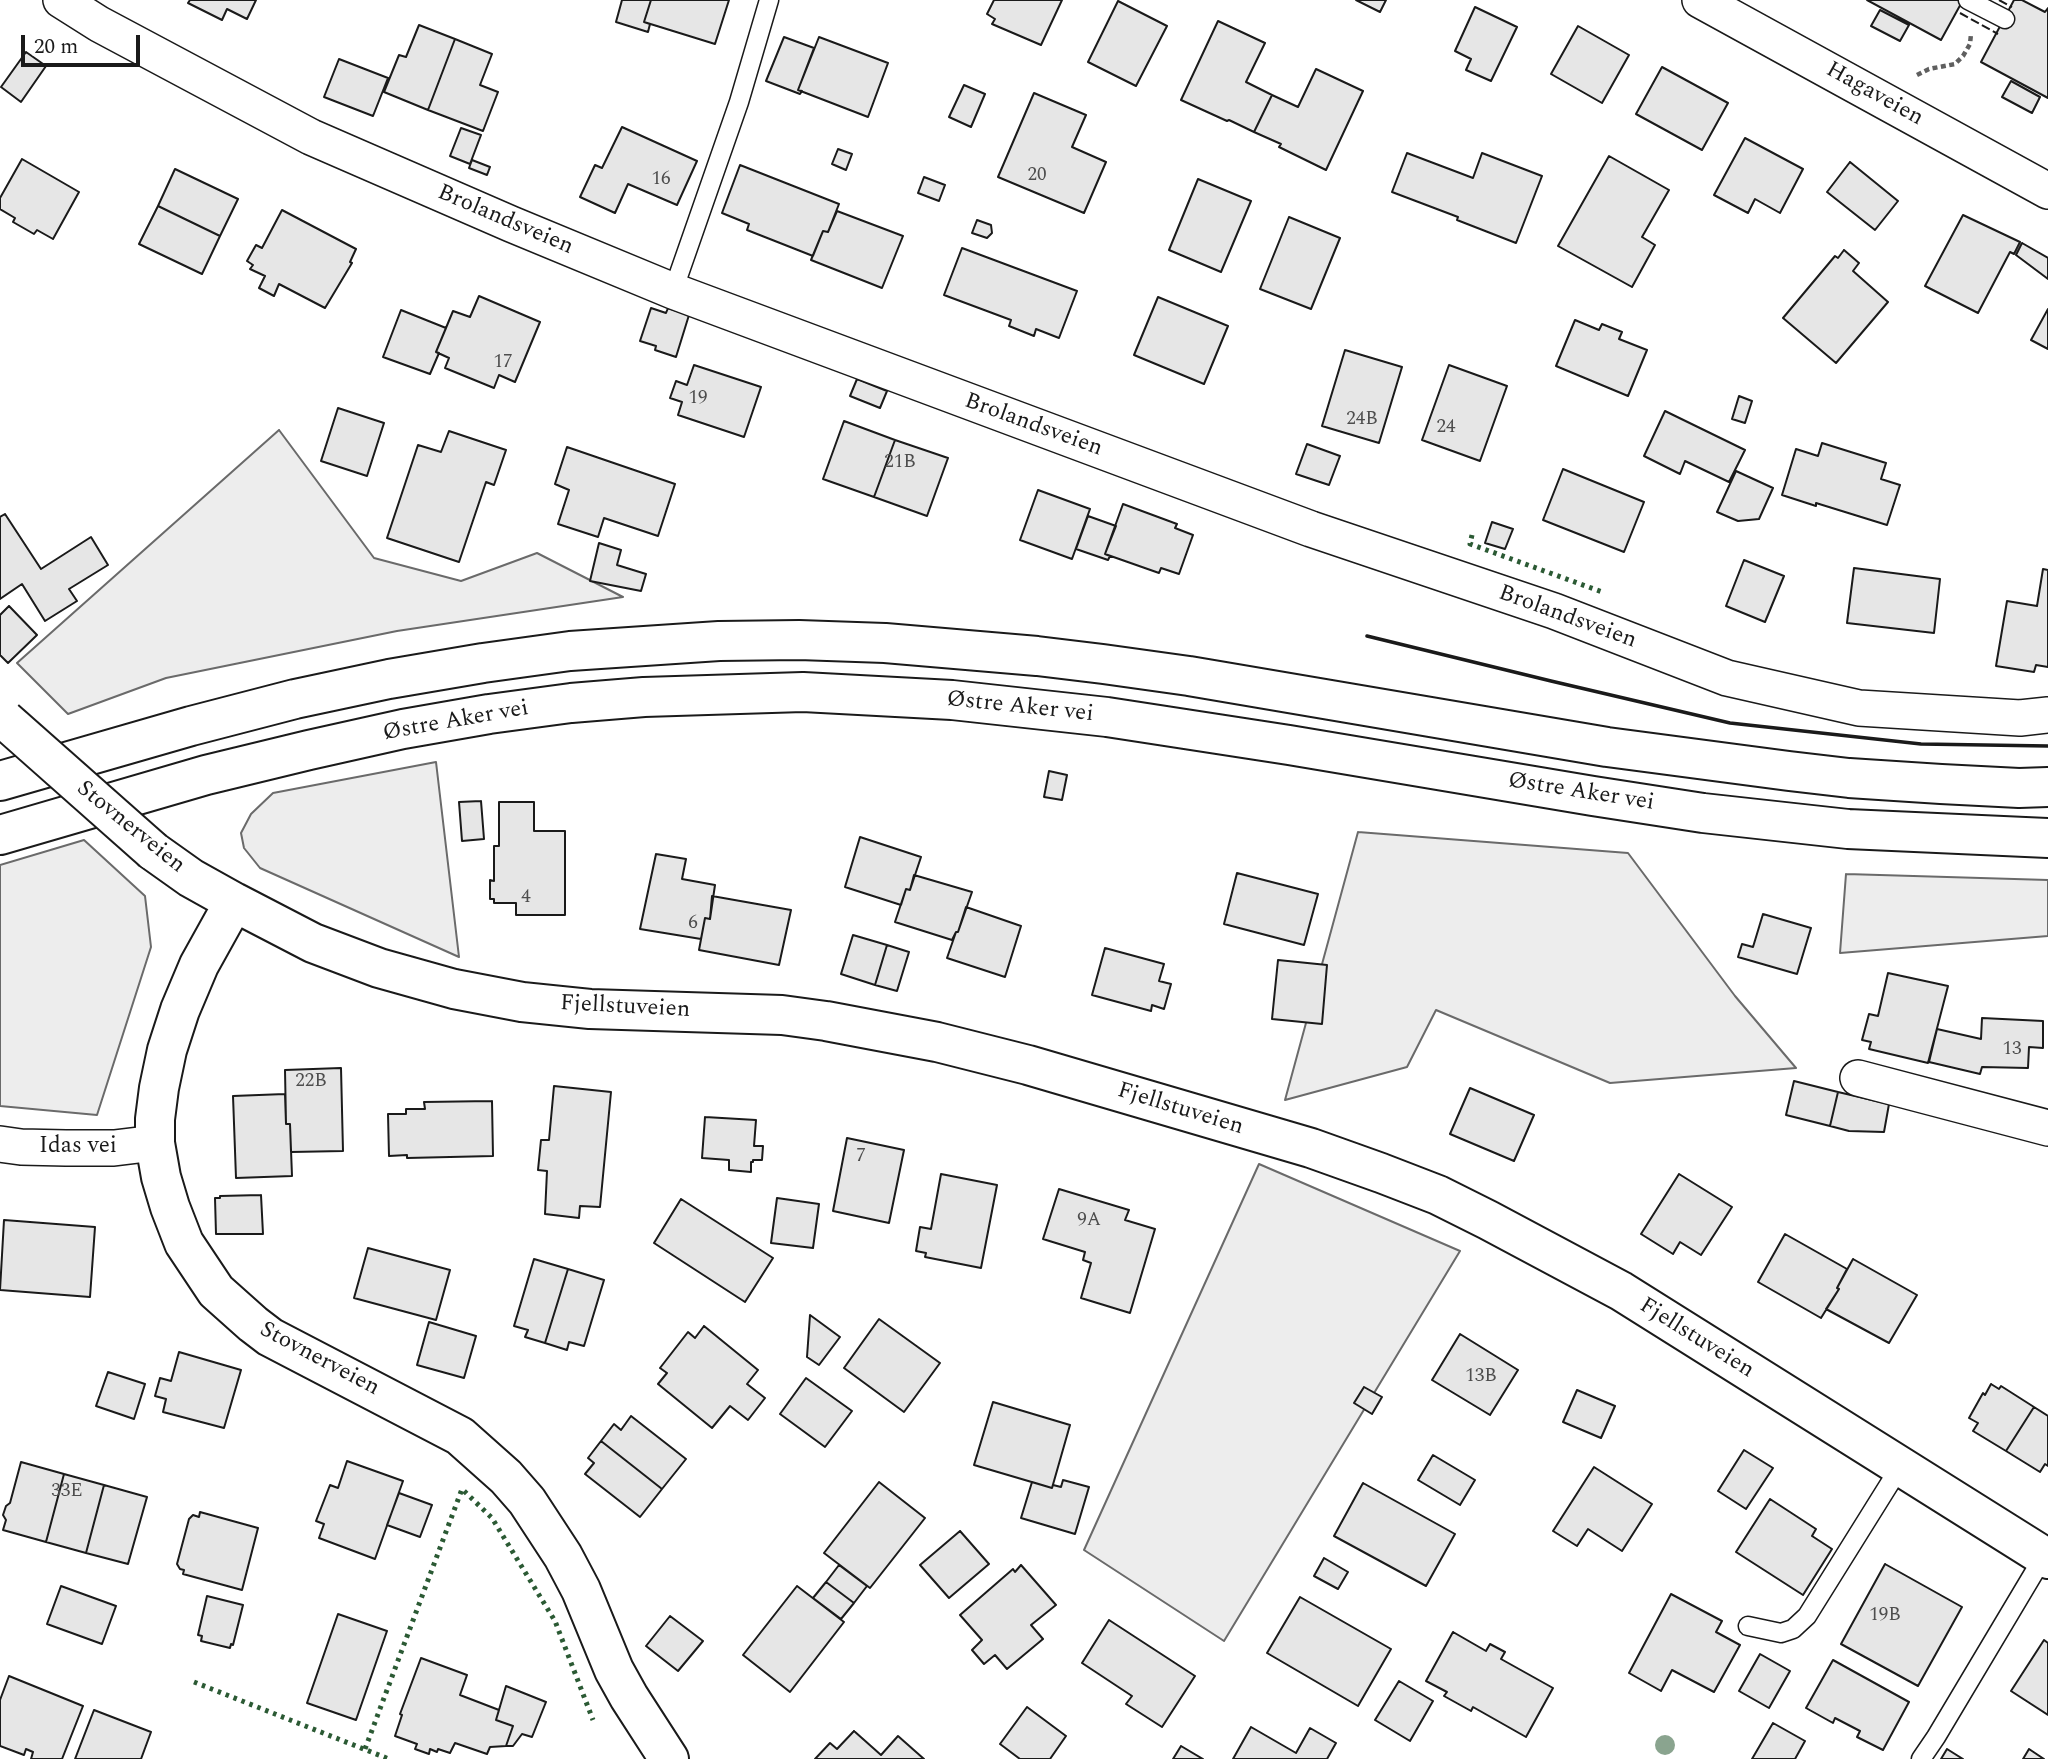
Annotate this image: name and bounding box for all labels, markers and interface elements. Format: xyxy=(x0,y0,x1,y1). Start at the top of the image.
scale bar xyxy=(24,21,144,65)
text: 20 m xyxy=(34,31,78,63)
street label: Hagaveien xyxy=(1820,57,1928,133)
house number: 20 xyxy=(1028,165,1046,187)
house number: 16 xyxy=(652,169,670,191)
street label: Brolandsveien xyxy=(433,180,577,262)
house number: 17 xyxy=(494,352,512,374)
house number: 19 xyxy=(689,388,707,410)
street label: Brolandsveien xyxy=(960,388,1106,464)
house number: 24B xyxy=(1346,409,1378,431)
house number: 24 xyxy=(1437,417,1455,439)
house number: 21B xyxy=(884,452,916,474)
street label: Brolandsveien xyxy=(1494,580,1640,656)
street label: Østre Aker vei xyxy=(945,687,1095,729)
street label: Østre Aker vei xyxy=(381,696,531,748)
street label: Østre Aker vei xyxy=(1506,768,1656,818)
street label: Stovnerveien xyxy=(70,776,190,880)
house number: 4 xyxy=(521,887,531,909)
house number: 6 xyxy=(688,913,698,935)
street label: Fjellstuveien xyxy=(559,991,691,1025)
house number: 13 xyxy=(2003,1039,2021,1061)
house number: 22B xyxy=(295,1071,327,1093)
street label: Fjellstuveien xyxy=(1114,1078,1246,1142)
street label: Idas vei xyxy=(39,1133,117,1161)
house number: 7 xyxy=(856,1146,866,1168)
house number: 9A xyxy=(1077,1210,1101,1232)
street label: Fjellstuveien xyxy=(1633,1293,1759,1385)
street label: Stovnerveien xyxy=(254,1317,384,1403)
house number: 13B xyxy=(1465,1366,1497,1388)
house number: 33E xyxy=(51,1481,83,1503)
house number: 19B xyxy=(1869,1605,1901,1627)

